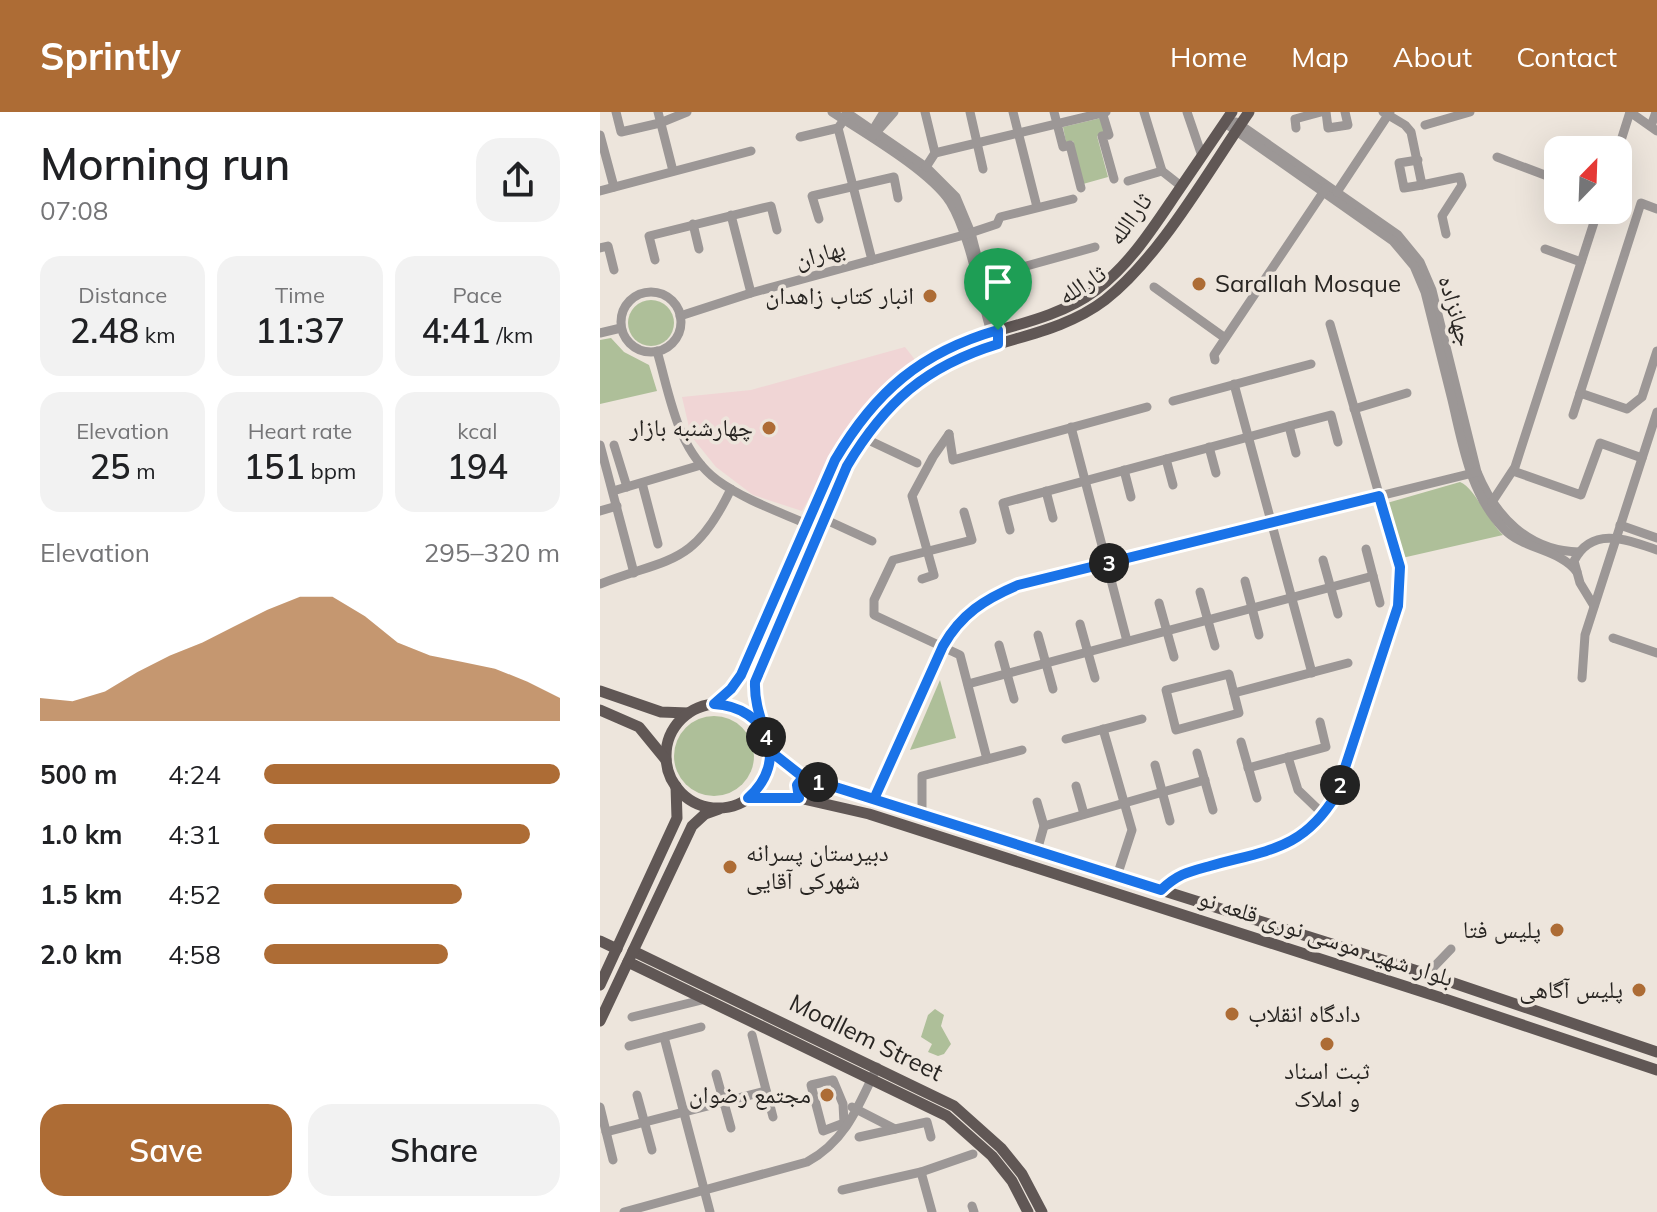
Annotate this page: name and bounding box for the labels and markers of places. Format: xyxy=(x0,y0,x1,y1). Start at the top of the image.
pin xyxy=(964,248,1032,330)
place label: Sarallah Mosque xyxy=(1215,268,1401,298)
marker: Sarallah Mosque xyxy=(1190,275,1208,293)
place label: انبار کتاب زاهدان xyxy=(765,280,914,310)
marker: انبار کتاب زاهدان xyxy=(921,287,939,305)
place label: چهارشنبه بازار xyxy=(628,412,753,442)
marker: چهارشنبه بازار xyxy=(760,419,778,437)
pin: 3 xyxy=(1089,543,1129,583)
pin: 4 xyxy=(746,717,786,757)
pin: 1 xyxy=(798,762,838,802)
pin: 2 xyxy=(1320,765,1360,805)
place label: دبیرستان پسرانه شهرکی آقایی xyxy=(746,837,889,895)
marker: دبیرستان پسرانه شهرکی آقایی xyxy=(721,858,739,876)
place label: پلیس فتا xyxy=(1463,914,1541,944)
marker: پلیس فتا xyxy=(1548,921,1566,939)
place label: پلیس آگاهی xyxy=(1519,974,1623,1004)
marker: پلیس آگاهی xyxy=(1630,981,1648,999)
place label: دادگاه انقلاب xyxy=(1248,998,1360,1028)
marker: دادگاه انقلاب xyxy=(1223,1005,1241,1023)
marker: ثبت اسناد و املاک xyxy=(1318,1035,1336,1053)
place label: ثبت اسناد و املاک xyxy=(1284,1055,1370,1113)
place label: مجتمع رضوان xyxy=(689,1079,811,1110)
marker: مجتمع رضوان xyxy=(818,1086,836,1104)

